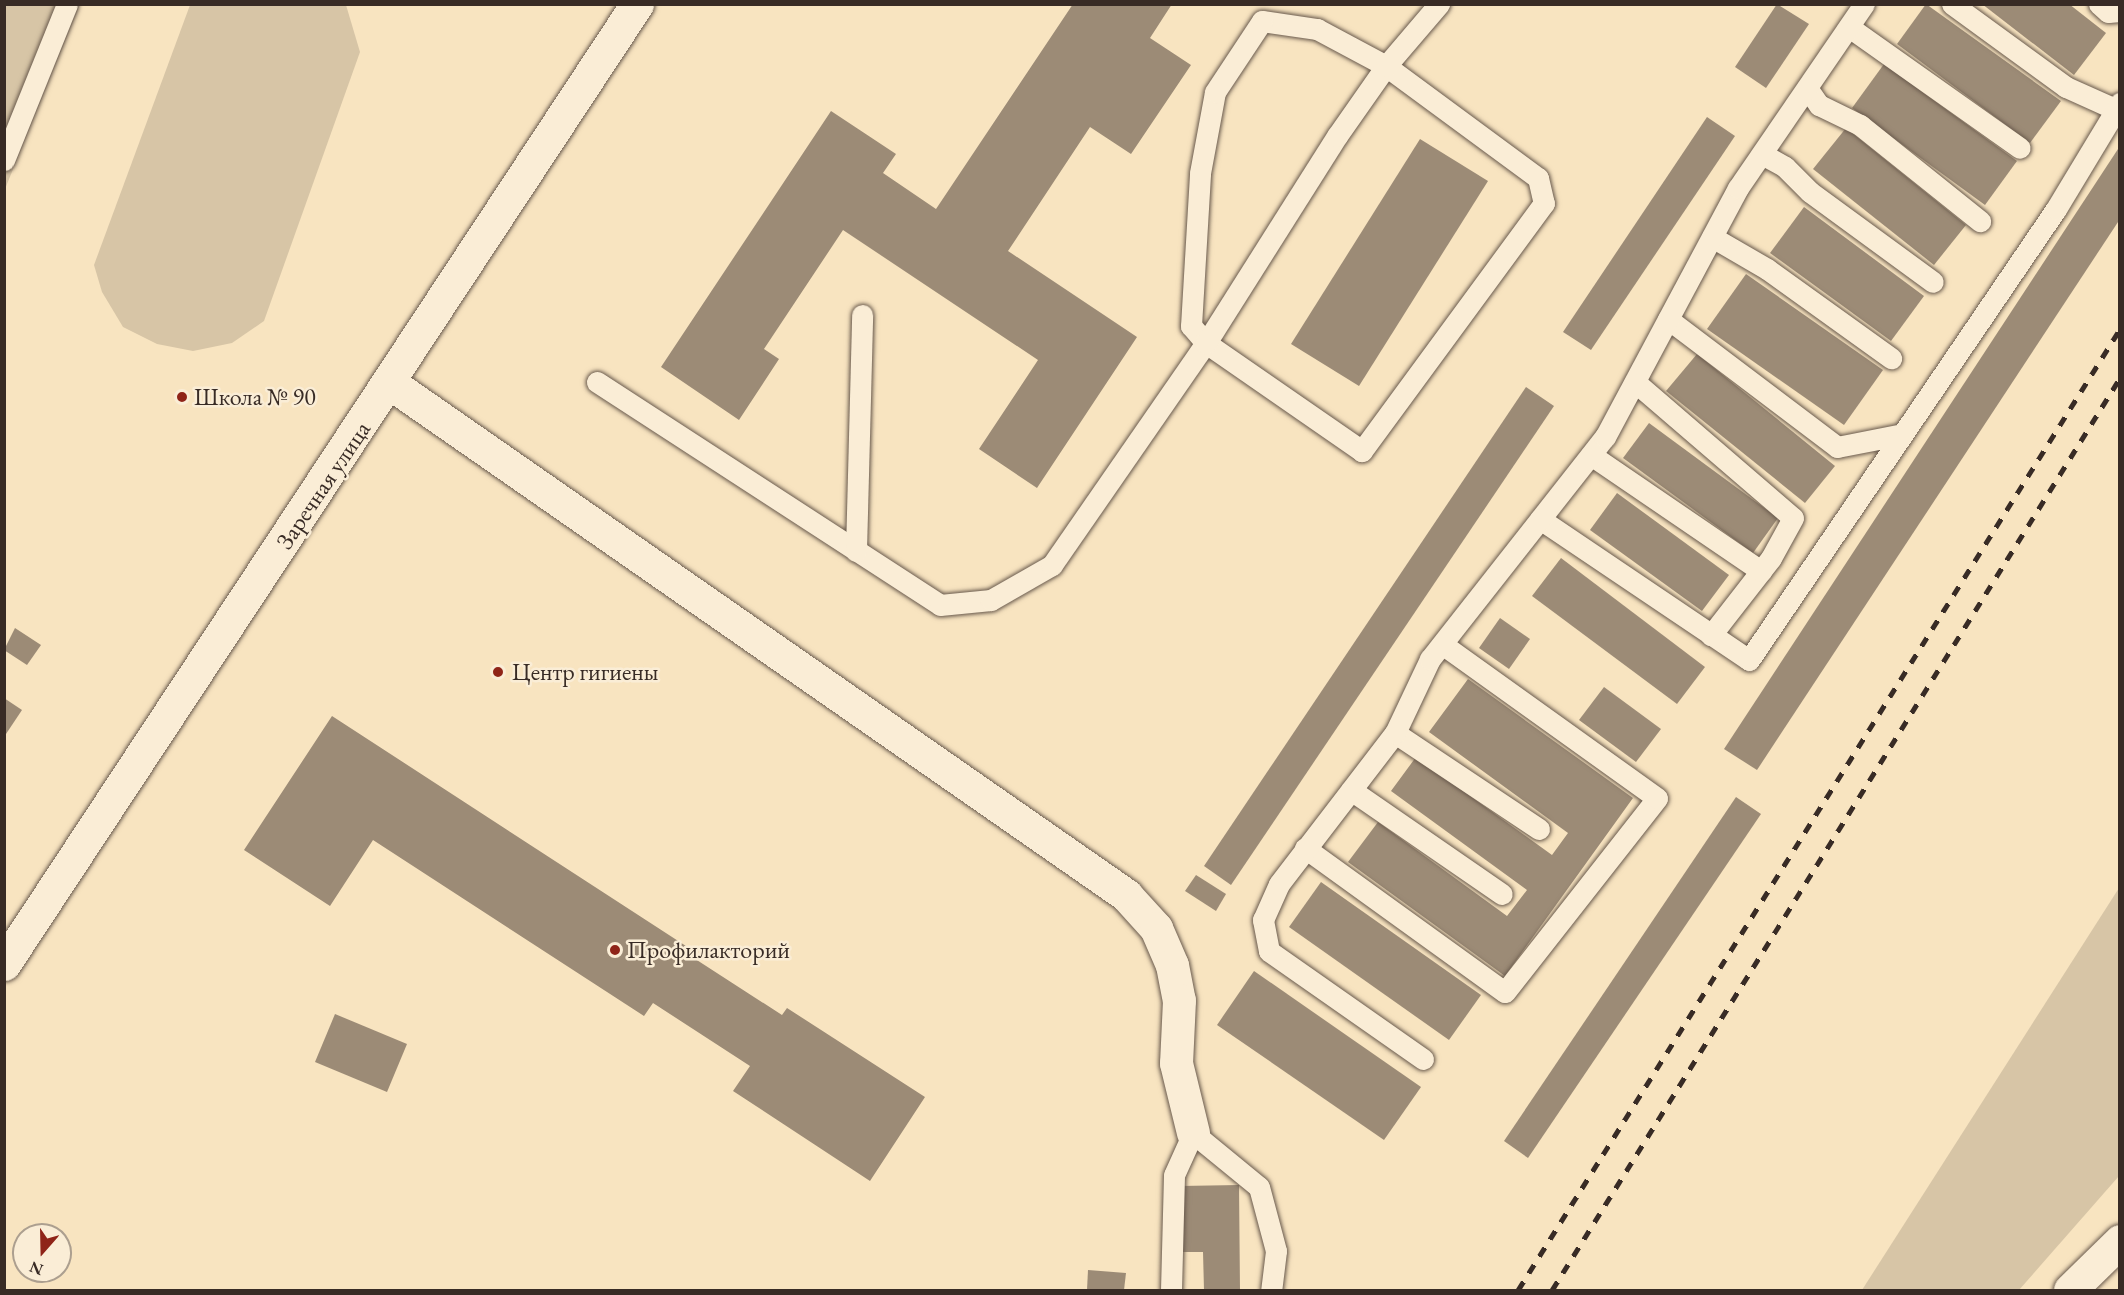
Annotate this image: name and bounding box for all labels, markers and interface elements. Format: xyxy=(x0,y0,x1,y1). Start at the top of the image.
place label: Школа № 90 xyxy=(194,383,316,411)
marker: Школа № 90 xyxy=(175,390,189,404)
street label: Заречная улица xyxy=(270,416,376,554)
place label: Центр гигиены xyxy=(512,658,658,686)
marker: Центр гигиены xyxy=(489,663,507,681)
place label: Профилакторий xyxy=(627,936,790,964)
marker: Профилакторий xyxy=(608,943,622,957)
north arrow xyxy=(12,1223,72,1283)
text: N xyxy=(27,1256,46,1281)

